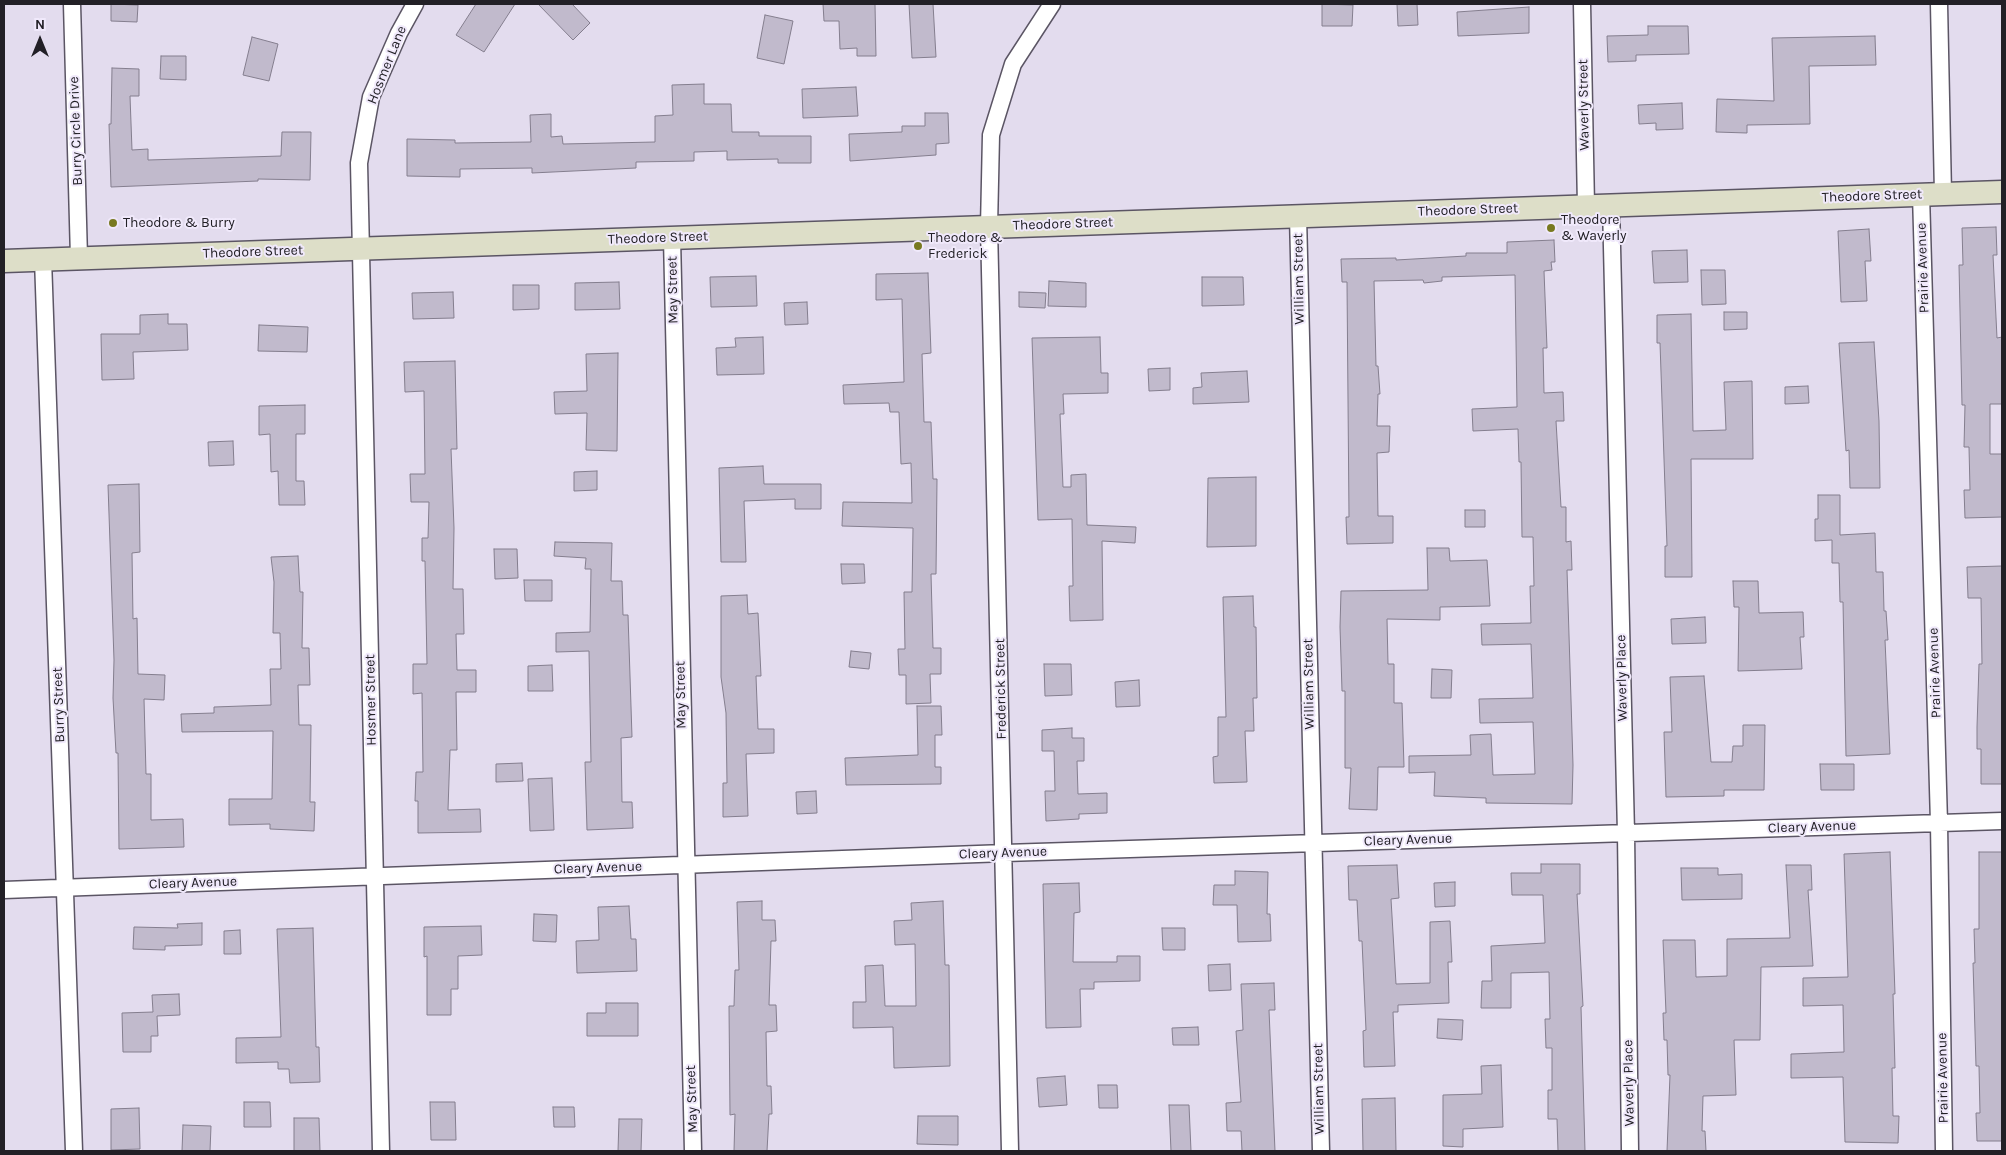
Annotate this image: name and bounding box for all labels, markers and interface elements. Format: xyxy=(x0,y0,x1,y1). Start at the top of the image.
north arrow xyxy=(15,15,65,65)
text: N xyxy=(35,16,45,33)
street label: Hosmer Lane xyxy=(364,23,410,107)
street label: Waverly Street xyxy=(1575,59,1593,151)
street label: Burry Circle Drive xyxy=(66,76,86,186)
street label: Theodore Street xyxy=(1822,186,1922,206)
street label: Theodore Street xyxy=(1418,200,1518,220)
place label: Theodore & Waverly xyxy=(1561,212,1627,244)
street label: Theodore Street xyxy=(1013,214,1113,234)
place label: Theodore & Burry xyxy=(123,215,235,231)
marker: Theodore & Burry xyxy=(107,217,119,229)
marker: Theodore & Waverly xyxy=(1545,222,1557,234)
street label: Prairie Avenue xyxy=(1913,222,1933,314)
street label: Theodore Street xyxy=(608,228,708,248)
place label: Theodore & Frederick xyxy=(928,230,1003,262)
street label: William Street xyxy=(1290,233,1308,325)
marker: Theodore & Frederick xyxy=(912,240,924,252)
street label: Theodore Street xyxy=(203,242,303,262)
street label: May Street xyxy=(664,256,682,324)
street label: Prairie Avenue xyxy=(1925,627,1945,719)
street label: Waverly Place xyxy=(1613,635,1631,721)
street label: Frederick Street xyxy=(992,638,1010,740)
street label: William Street xyxy=(1300,638,1318,730)
street label: Hosmer Street xyxy=(362,654,380,746)
street label: May Street xyxy=(672,661,690,729)
street label: Burry Street xyxy=(49,667,69,743)
street label: Cleary Avenue xyxy=(1768,817,1856,837)
street label: Cleary Avenue xyxy=(1364,830,1452,850)
street label: Cleary Avenue xyxy=(959,843,1047,863)
street label: Cleary Avenue xyxy=(554,858,642,878)
street label: Cleary Avenue xyxy=(149,873,237,893)
street label: Prairie Avenue xyxy=(1934,1033,1952,1123)
street label: Waverly Place xyxy=(1620,1040,1638,1126)
street label: William Street xyxy=(1310,1043,1328,1135)
street label: May Street xyxy=(682,1065,702,1133)

